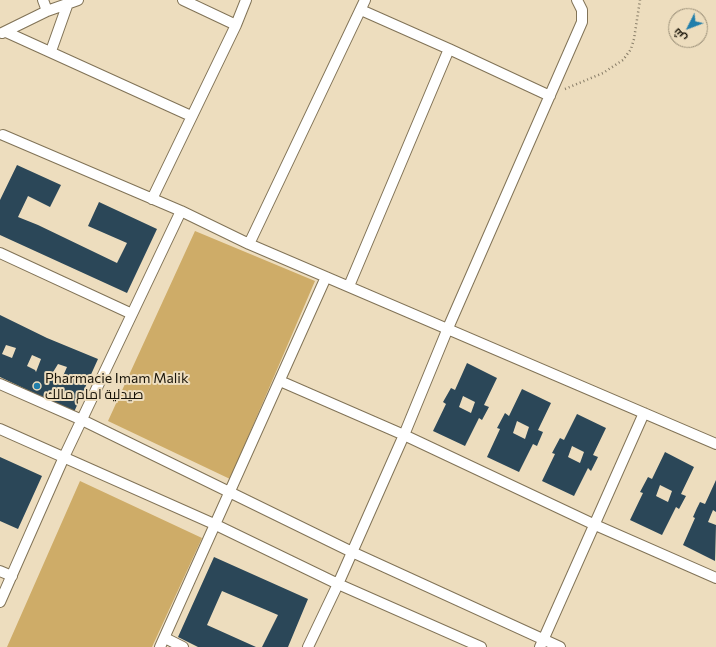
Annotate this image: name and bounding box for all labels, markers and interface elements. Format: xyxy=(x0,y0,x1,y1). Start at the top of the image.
north arrow xyxy=(668,8,708,48)
text: ش xyxy=(670,26,689,45)
place label: Pharmacie Imam Malik صيدلية امام مالك xyxy=(45,370,189,402)
marker: Pharmacie Imam Malik صيدلية امام مالك xyxy=(32,381,42,391)

